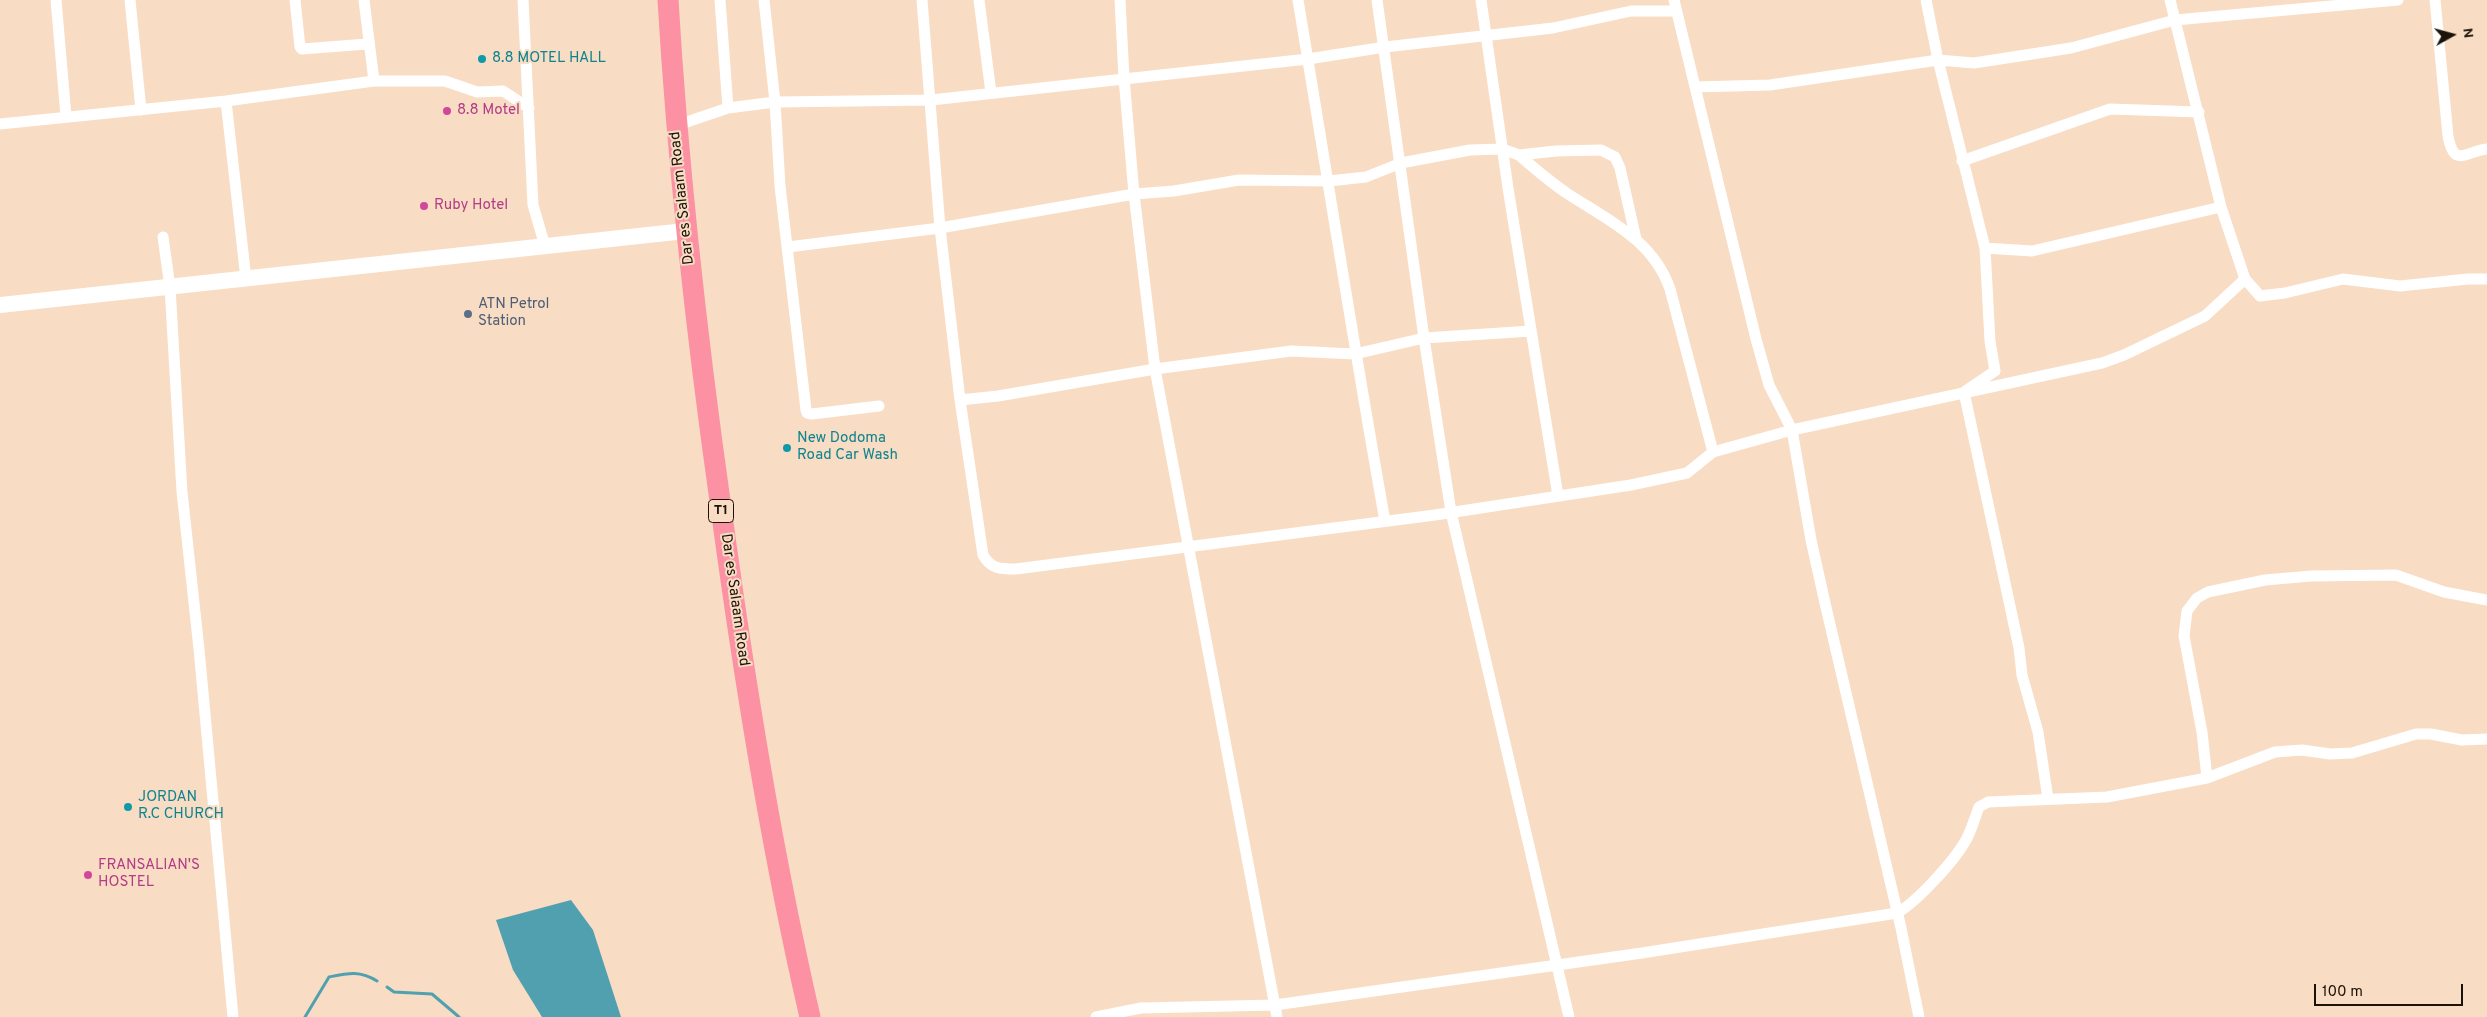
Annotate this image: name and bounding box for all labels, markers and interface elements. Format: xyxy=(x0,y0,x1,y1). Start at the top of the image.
north arrow xyxy=(2427,10,2477,60)
text: N xyxy=(2458,27,2476,39)
place label: 8.8 MOTEL HALL xyxy=(492,50,606,68)
marker: 8.8 MOTEL HALL xyxy=(476,53,488,65)
place label: 8.8 Motel xyxy=(457,102,520,120)
marker: 8.8 Motel xyxy=(441,105,453,117)
street label: Dar es Salaam Road xyxy=(667,131,699,265)
place label: Ruby Hotel xyxy=(434,197,508,215)
marker: Ruby Hotel xyxy=(418,200,430,212)
place label: ATN Petrol Station xyxy=(478,296,550,331)
marker: ATN Petrol Station xyxy=(462,308,474,320)
place label: New Dodoma Road Car Wash xyxy=(797,430,898,465)
marker: New Dodoma Road Car Wash xyxy=(781,442,793,454)
road number: T1 xyxy=(708,500,734,522)
street label: Dar es Salaam Road xyxy=(716,533,752,667)
place label: JORDAN R.C CHURCH xyxy=(138,789,224,824)
marker: JORDAN R.C CHURCH xyxy=(122,801,134,813)
place label: FRANSALIAN'S HOSTEL xyxy=(98,857,200,892)
marker: FRANSALIAN'S HOSTEL xyxy=(82,869,94,881)
scale bar xyxy=(2317,974,2466,1006)
text: 100 m xyxy=(2322,983,2363,1002)

